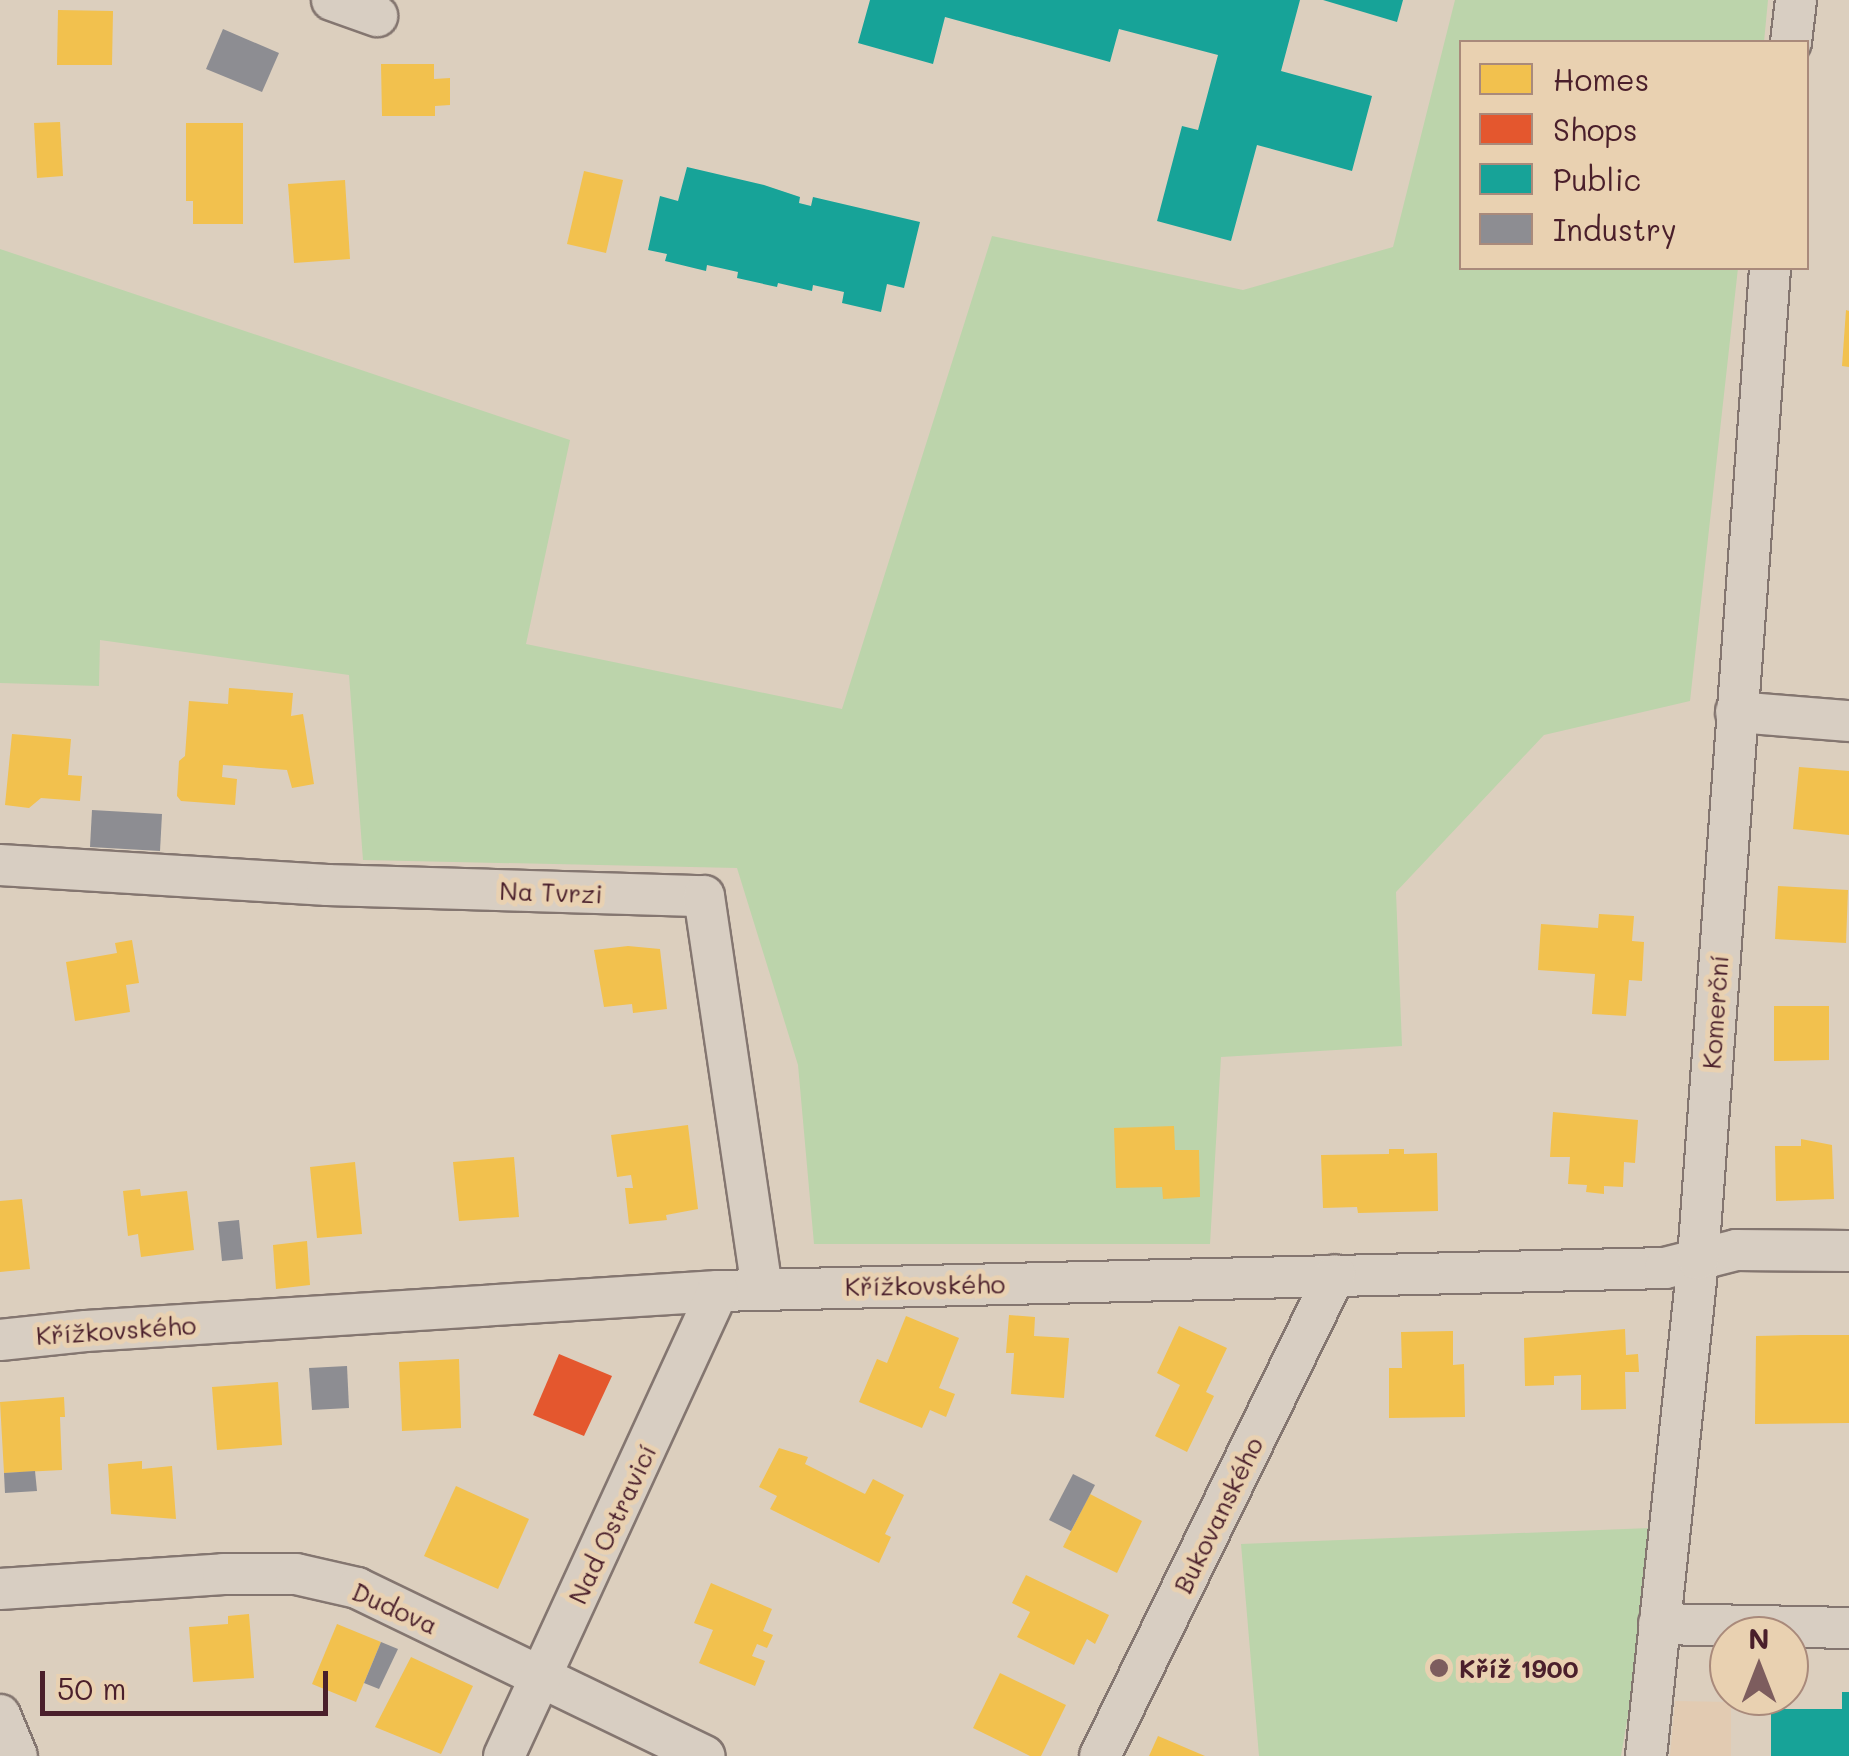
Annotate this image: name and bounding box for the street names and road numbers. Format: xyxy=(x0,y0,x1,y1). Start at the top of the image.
street label: Na Tvrzi xyxy=(499,875,603,909)
street label: Komerční xyxy=(1696,954,1734,1070)
street label: Křížkovského xyxy=(844,1269,1006,1301)
street label: Křížkovského xyxy=(35,1309,197,1351)
street label: Bukovanského xyxy=(1167,1432,1269,1598)
street label: Nad Ostravicí xyxy=(562,1440,662,1608)
street label: Dudova xyxy=(348,1576,442,1640)

